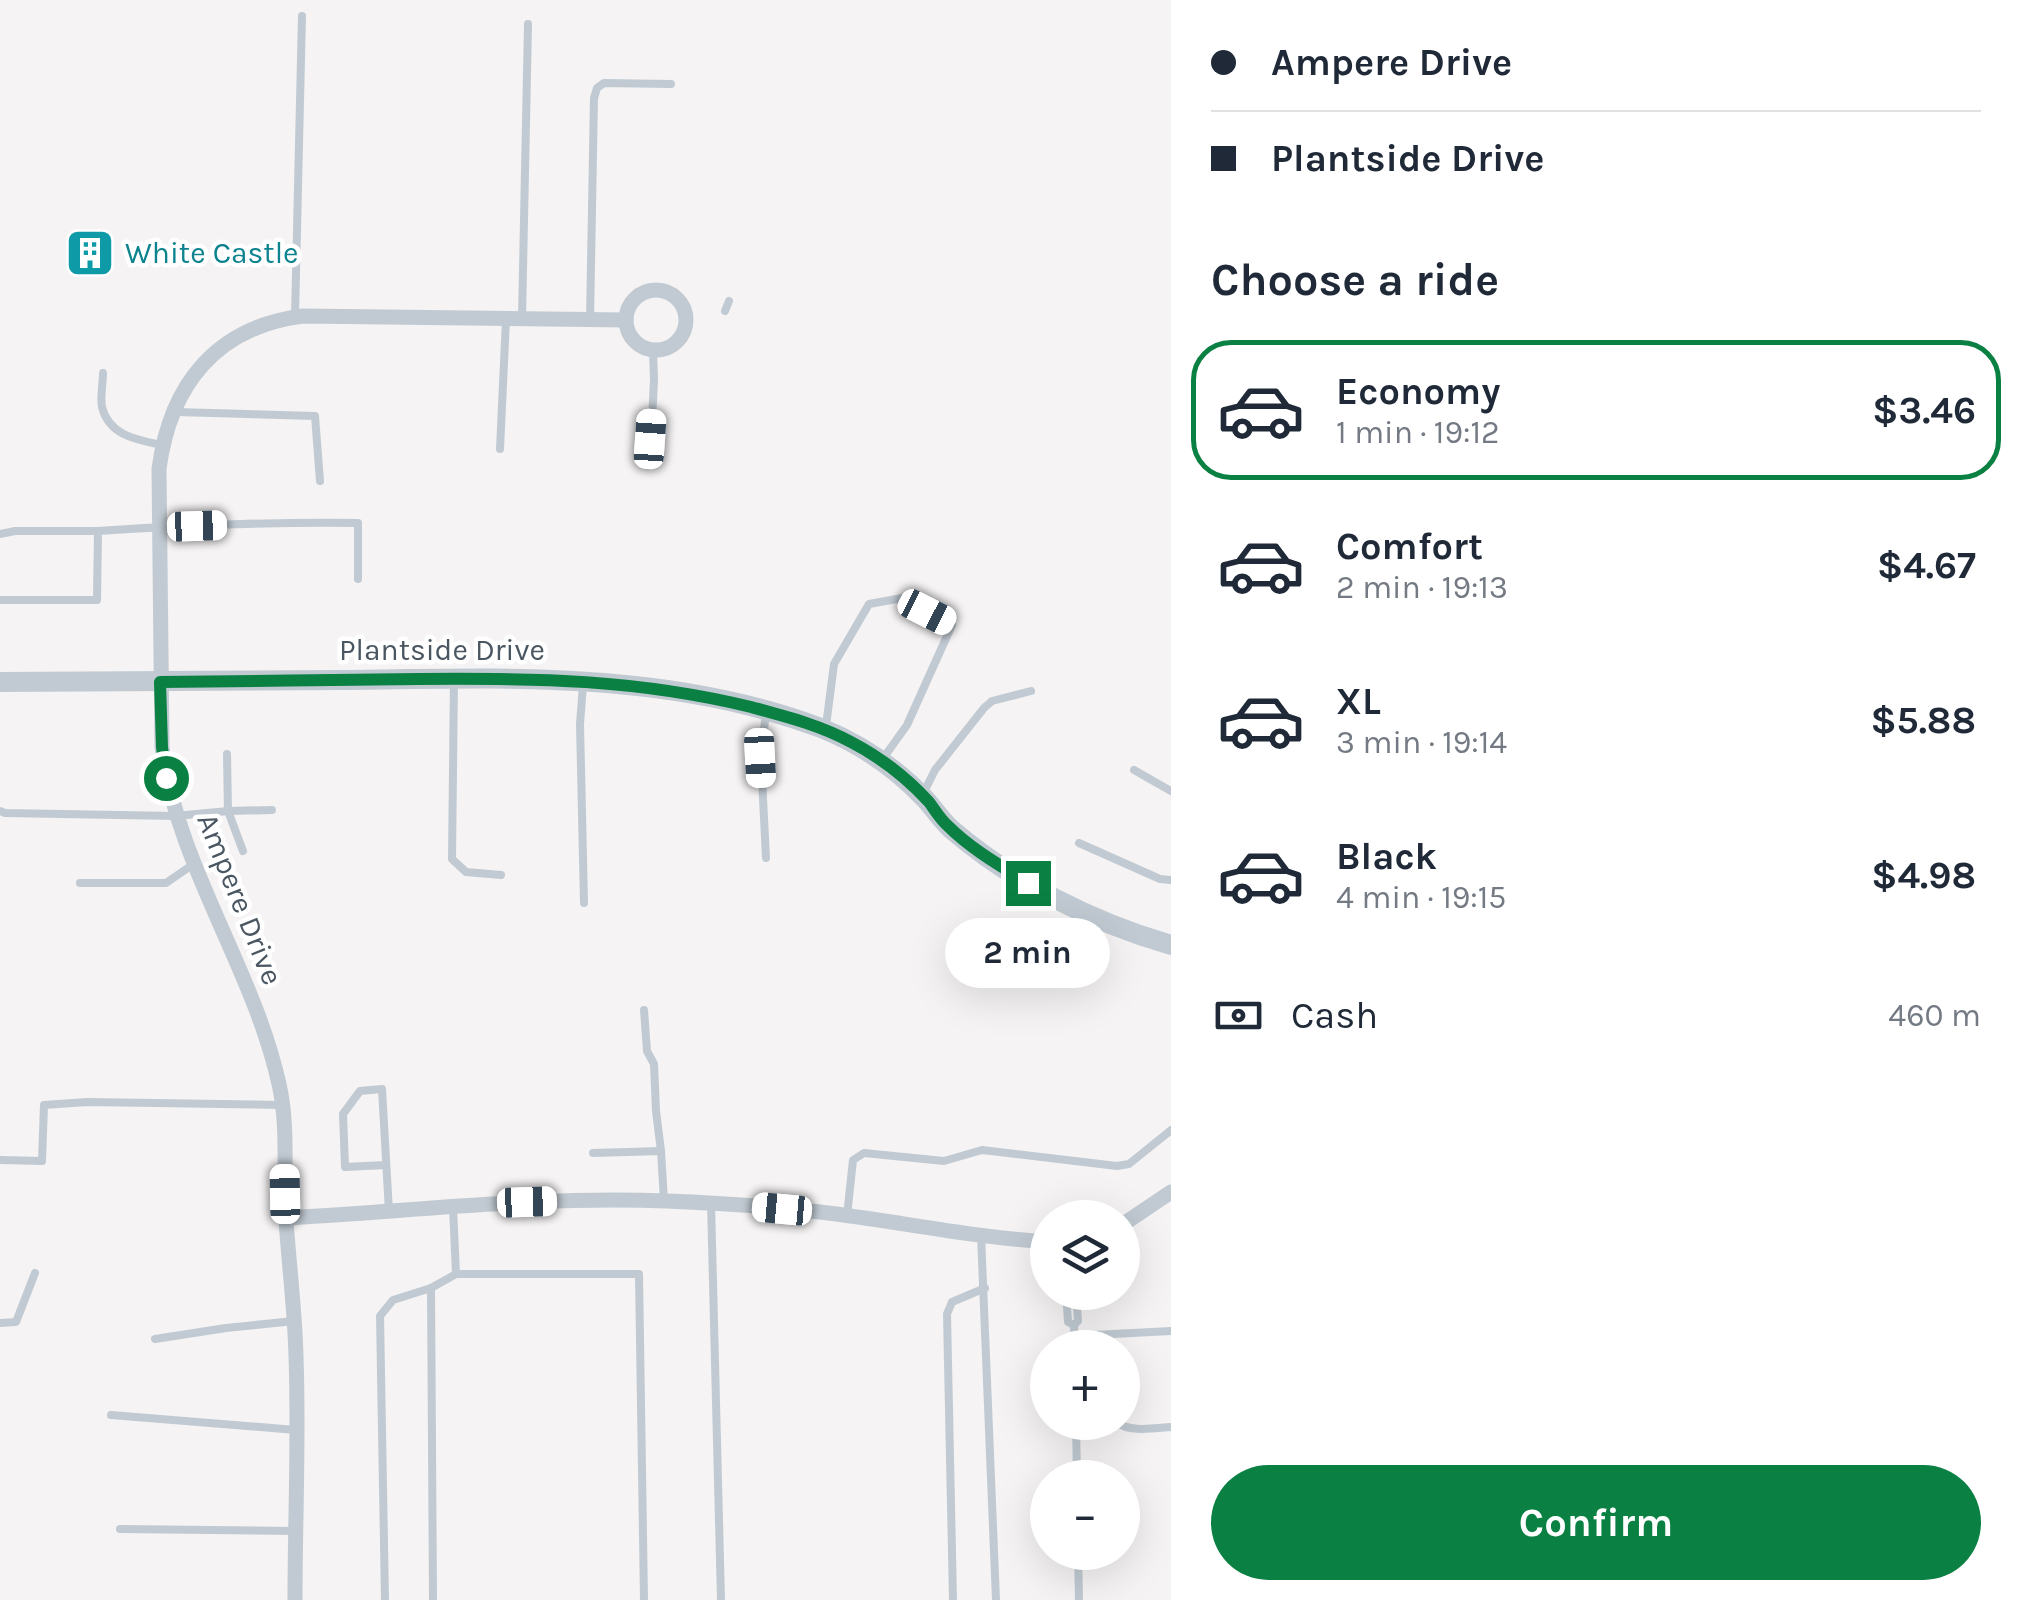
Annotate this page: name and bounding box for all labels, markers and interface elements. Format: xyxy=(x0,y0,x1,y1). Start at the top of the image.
text: Ampere Drive xyxy=(1271,40,1512,85)
text: Plantside Drive xyxy=(1271,136,1544,181)
building icon: White Castle xyxy=(64,227,116,279)
place label: White Castle xyxy=(125,235,298,271)
text: Choose a ride xyxy=(1211,254,1499,306)
icon: car xyxy=(1216,365,1306,455)
text: Economy xyxy=(1336,369,1500,414)
text: $3.46 xyxy=(1872,388,1976,433)
car xyxy=(633,408,667,470)
text: 1 min · 19:12 xyxy=(1336,414,1500,451)
car xyxy=(166,510,228,542)
icon: car xyxy=(1216,520,1306,610)
text: Comfort xyxy=(1336,524,1483,569)
text: $4.67 xyxy=(1877,543,1976,588)
text: 2 min · 19:13 xyxy=(1336,569,1508,606)
car xyxy=(893,585,961,639)
street label: Plantside Drive xyxy=(339,632,545,668)
icon: car xyxy=(1216,675,1306,765)
text: XL xyxy=(1336,679,1381,724)
text: $5.88 xyxy=(1870,698,1976,743)
text: 3 min · 19:14 xyxy=(1336,724,1507,761)
car xyxy=(743,727,777,789)
route start xyxy=(144,756,189,801)
street label: Ampere Drive xyxy=(189,808,291,990)
icon: car xyxy=(1216,830,1306,920)
text: Black xyxy=(1336,834,1437,879)
text: $4.98 xyxy=(1871,853,1976,898)
route end xyxy=(1006,861,1051,906)
text: 4 min · 19:15 xyxy=(1336,879,1506,916)
callout: 2 min xyxy=(946,918,1110,988)
text: 2 min xyxy=(983,934,1072,971)
icon: cash xyxy=(1211,988,1266,1043)
text: Cash xyxy=(1291,993,1378,1038)
text: 460 m xyxy=(1888,997,1981,1034)
car xyxy=(269,1164,301,1224)
car xyxy=(496,1186,558,1218)
car xyxy=(751,1191,813,1227)
map controls xyxy=(1030,1200,1140,1570)
button: layers xyxy=(1030,1200,1140,1310)
button: + xyxy=(1030,1330,1140,1440)
button: − xyxy=(1030,1460,1140,1570)
button: Confirm xyxy=(1211,1465,1981,1580)

